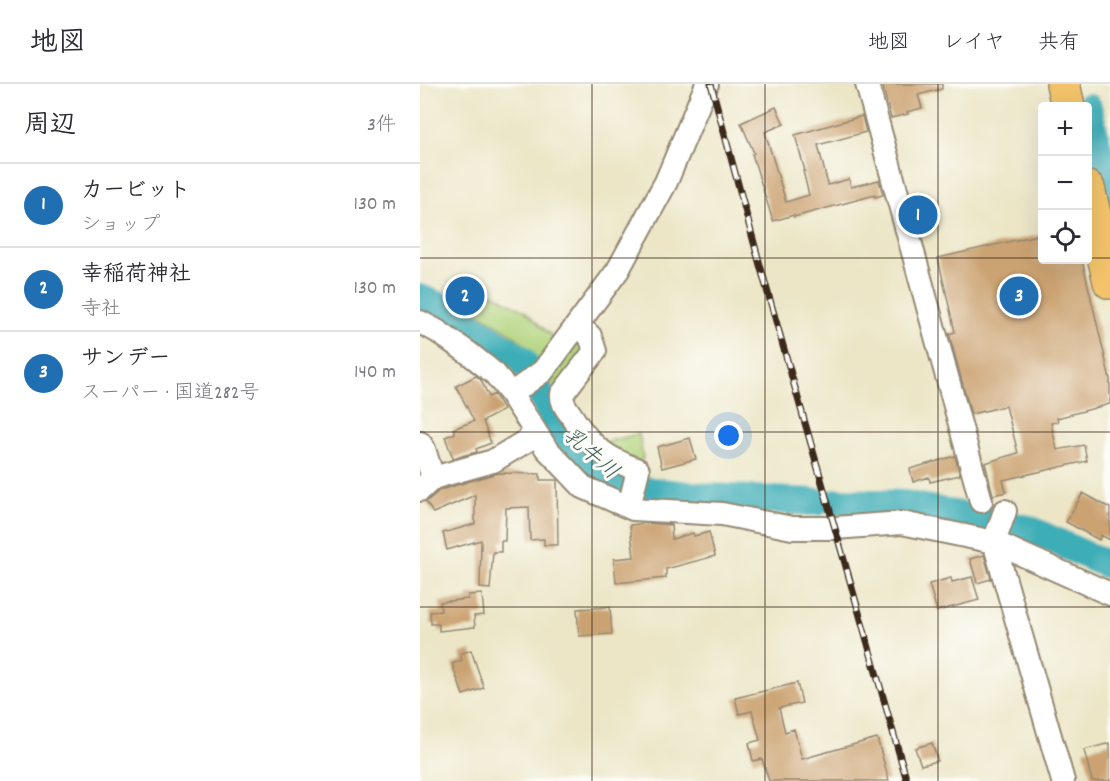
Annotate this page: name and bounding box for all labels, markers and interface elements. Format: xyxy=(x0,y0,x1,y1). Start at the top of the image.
text: 地図 xyxy=(30,25,86,65)
text: 地図 xyxy=(868,29,910,59)
text: レイヤ xyxy=(943,29,1005,59)
text: 共有 xyxy=(1038,29,1080,59)
map controls xyxy=(1038,102,1092,264)
button: + xyxy=(1038,102,1092,156)
text: 周辺 xyxy=(24,108,76,145)
text: 3件 xyxy=(367,112,396,140)
button: − xyxy=(1038,156,1092,210)
text: カービット xyxy=(81,176,191,207)
text: 1 xyxy=(41,191,46,219)
text: 130 m xyxy=(354,191,396,219)
pin: 1 xyxy=(898,192,938,238)
button: locate xyxy=(1038,210,1092,264)
text: ショップ xyxy=(81,212,160,240)
text: 幸稲荷神社 xyxy=(81,260,191,291)
pin: 2 xyxy=(446,274,484,318)
pin: 3 xyxy=(1000,274,1038,318)
text: 2 xyxy=(39,275,48,303)
text: 130 m xyxy=(354,275,396,303)
text: 寺社 xyxy=(81,296,121,324)
text: サンデー xyxy=(81,344,170,375)
text: 3 xyxy=(39,359,48,387)
text: 140 m xyxy=(354,359,396,387)
text: スーパー · 国道282号 xyxy=(81,380,259,408)
your location xyxy=(714,421,743,450)
water label: 乳牛川 xyxy=(555,422,625,488)

